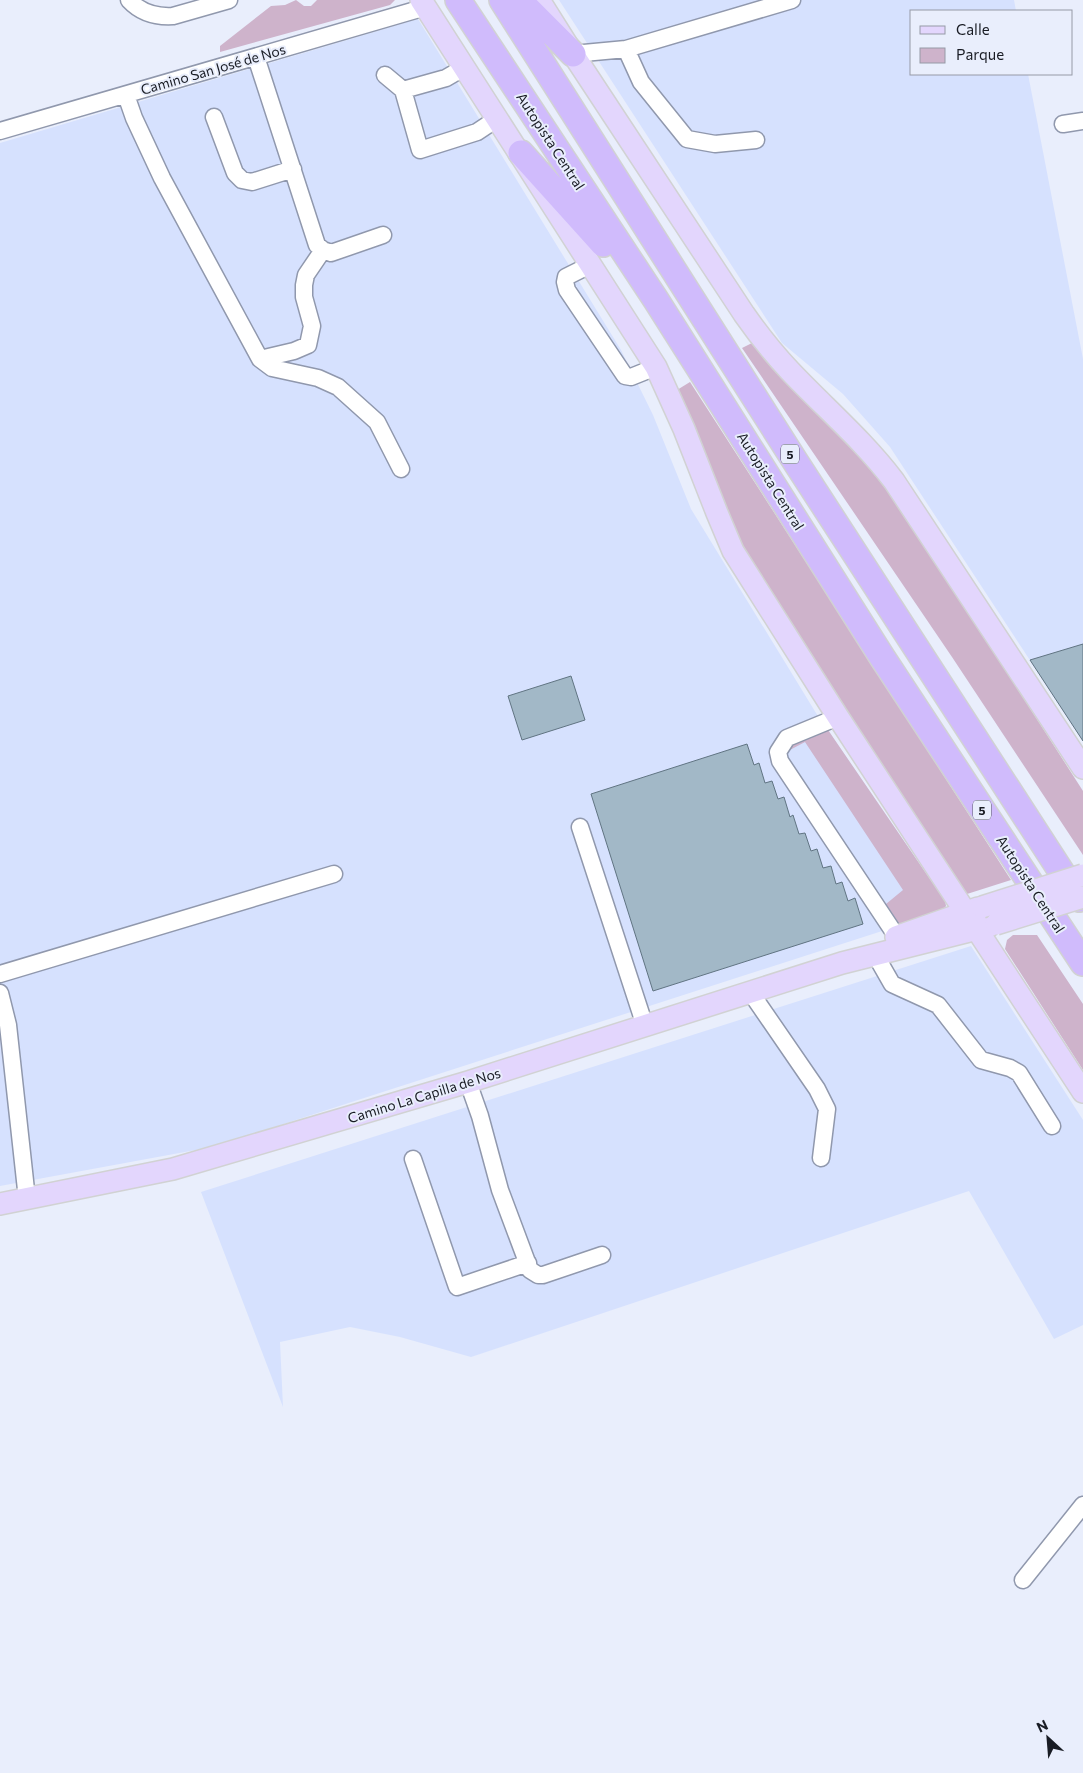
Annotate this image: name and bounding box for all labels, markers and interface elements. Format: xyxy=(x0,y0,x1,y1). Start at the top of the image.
legend xyxy=(910,10,1073,75)
text: Calle xyxy=(956,20,990,38)
street label: Camino San José de Nos xyxy=(139,40,287,98)
text: Parque xyxy=(956,45,1004,63)
street label: Autopista Central xyxy=(513,89,589,193)
street label: Autopista Central xyxy=(734,429,808,533)
road number: 5 xyxy=(781,444,799,464)
road number: 5 xyxy=(973,800,991,820)
street label: Autopista Central xyxy=(993,832,1069,936)
street label: Camino La Capilla de Nos xyxy=(345,1064,503,1126)
north arrow xyxy=(1023,1713,1073,1763)
text: N xyxy=(1034,1716,1051,1736)

